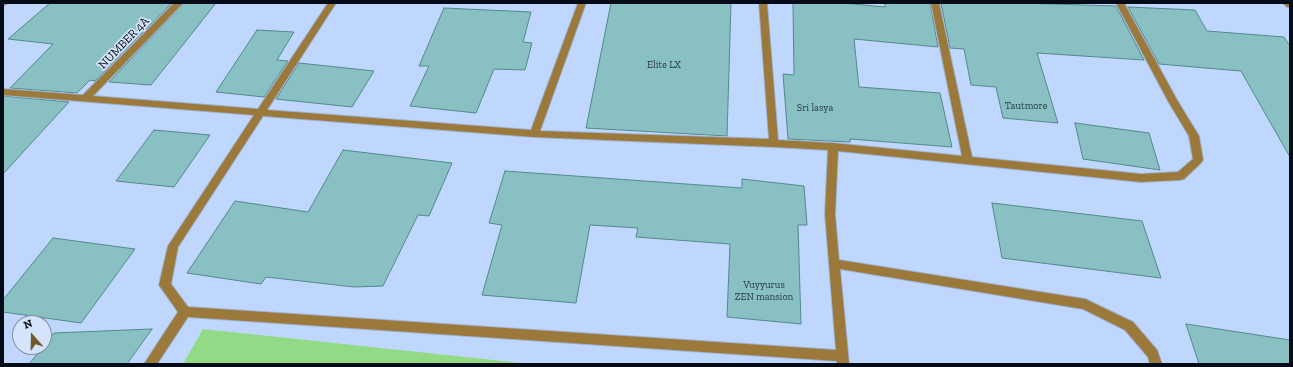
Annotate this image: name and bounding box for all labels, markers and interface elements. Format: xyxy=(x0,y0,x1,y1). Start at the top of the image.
street label: NUMBER 4A xyxy=(96,14,152,72)
house number: Elite LX xyxy=(647,59,681,71)
house number: Tautmore xyxy=(1005,100,1047,112)
house number: Sri lasya xyxy=(797,102,833,114)
house number: Vuyyurus ZEN mansion xyxy=(735,279,793,302)
north arrow xyxy=(12,315,52,355)
text: N xyxy=(22,317,34,332)

